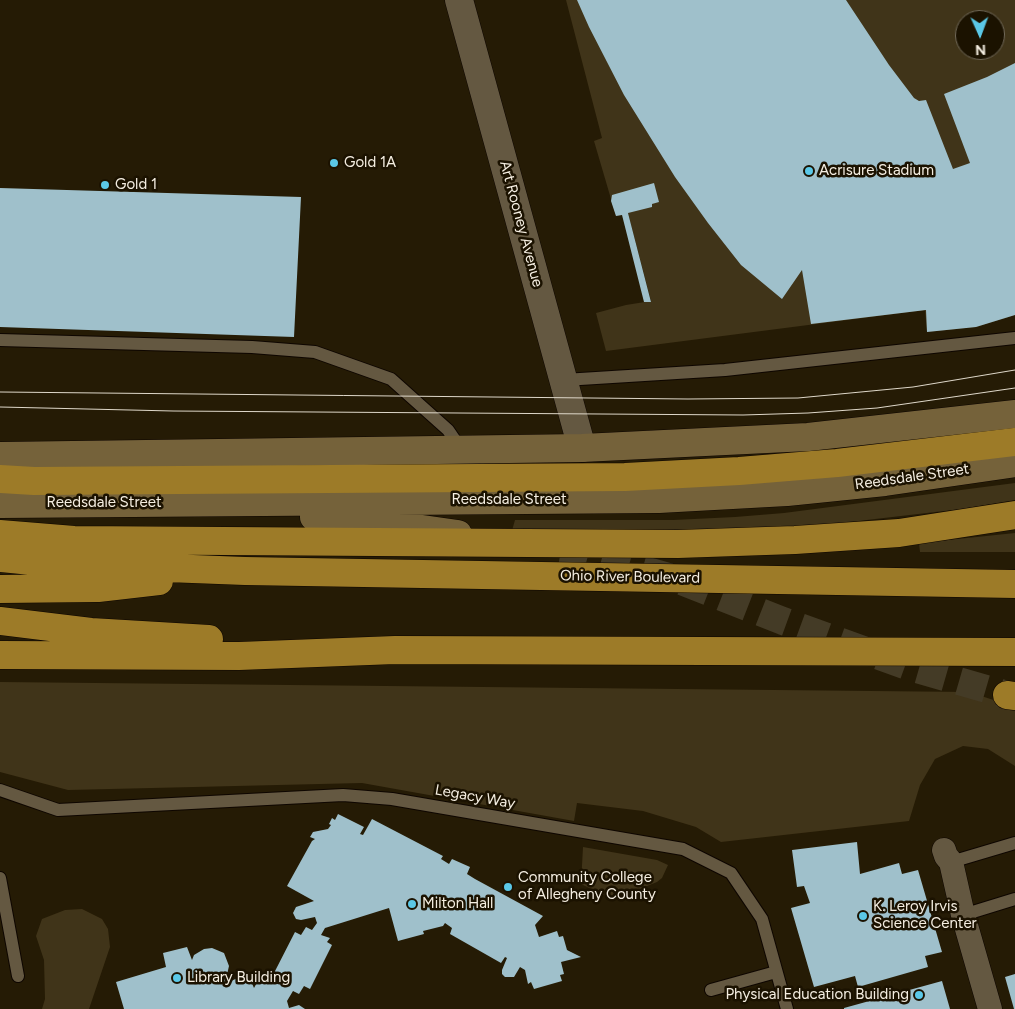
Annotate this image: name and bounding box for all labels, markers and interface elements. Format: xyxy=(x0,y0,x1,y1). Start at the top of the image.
north arrow xyxy=(955,10,1005,60)
text: N xyxy=(975,41,986,58)
place label: Gold 1A xyxy=(344,154,396,172)
marker: Gold 1A xyxy=(328,157,340,169)
street label: Art Rooney Avenue xyxy=(495,159,547,289)
place label: Acrisure Stadium xyxy=(819,162,934,180)
marker: Acrisure Stadium xyxy=(803,165,815,177)
place label: Gold 1 xyxy=(115,176,157,194)
marker: Gold 1 xyxy=(99,179,111,191)
street label: Reedsdale Street xyxy=(854,460,970,494)
street label: Reedsdale Street xyxy=(451,491,567,509)
street label: Reedsdale Street xyxy=(46,494,162,512)
street label: Ohio River Boulevard xyxy=(560,567,700,587)
street label: Legacy Way xyxy=(433,781,517,813)
place label: Community College of Allegheny County xyxy=(518,869,656,904)
marker: Community College of Allegheny County xyxy=(502,881,514,893)
place label: Milton Hall xyxy=(422,895,493,913)
marker: Milton Hall xyxy=(406,898,418,910)
place label: K. Leroy Irvis Science Center xyxy=(873,898,977,933)
marker: K. Leroy Irvis Science Center xyxy=(857,910,869,922)
place label: Library Building xyxy=(187,969,290,987)
marker: Library Building xyxy=(171,972,183,984)
place label: Physical Education Building xyxy=(725,986,909,1004)
marker: Physical Education Building xyxy=(913,989,925,1001)

